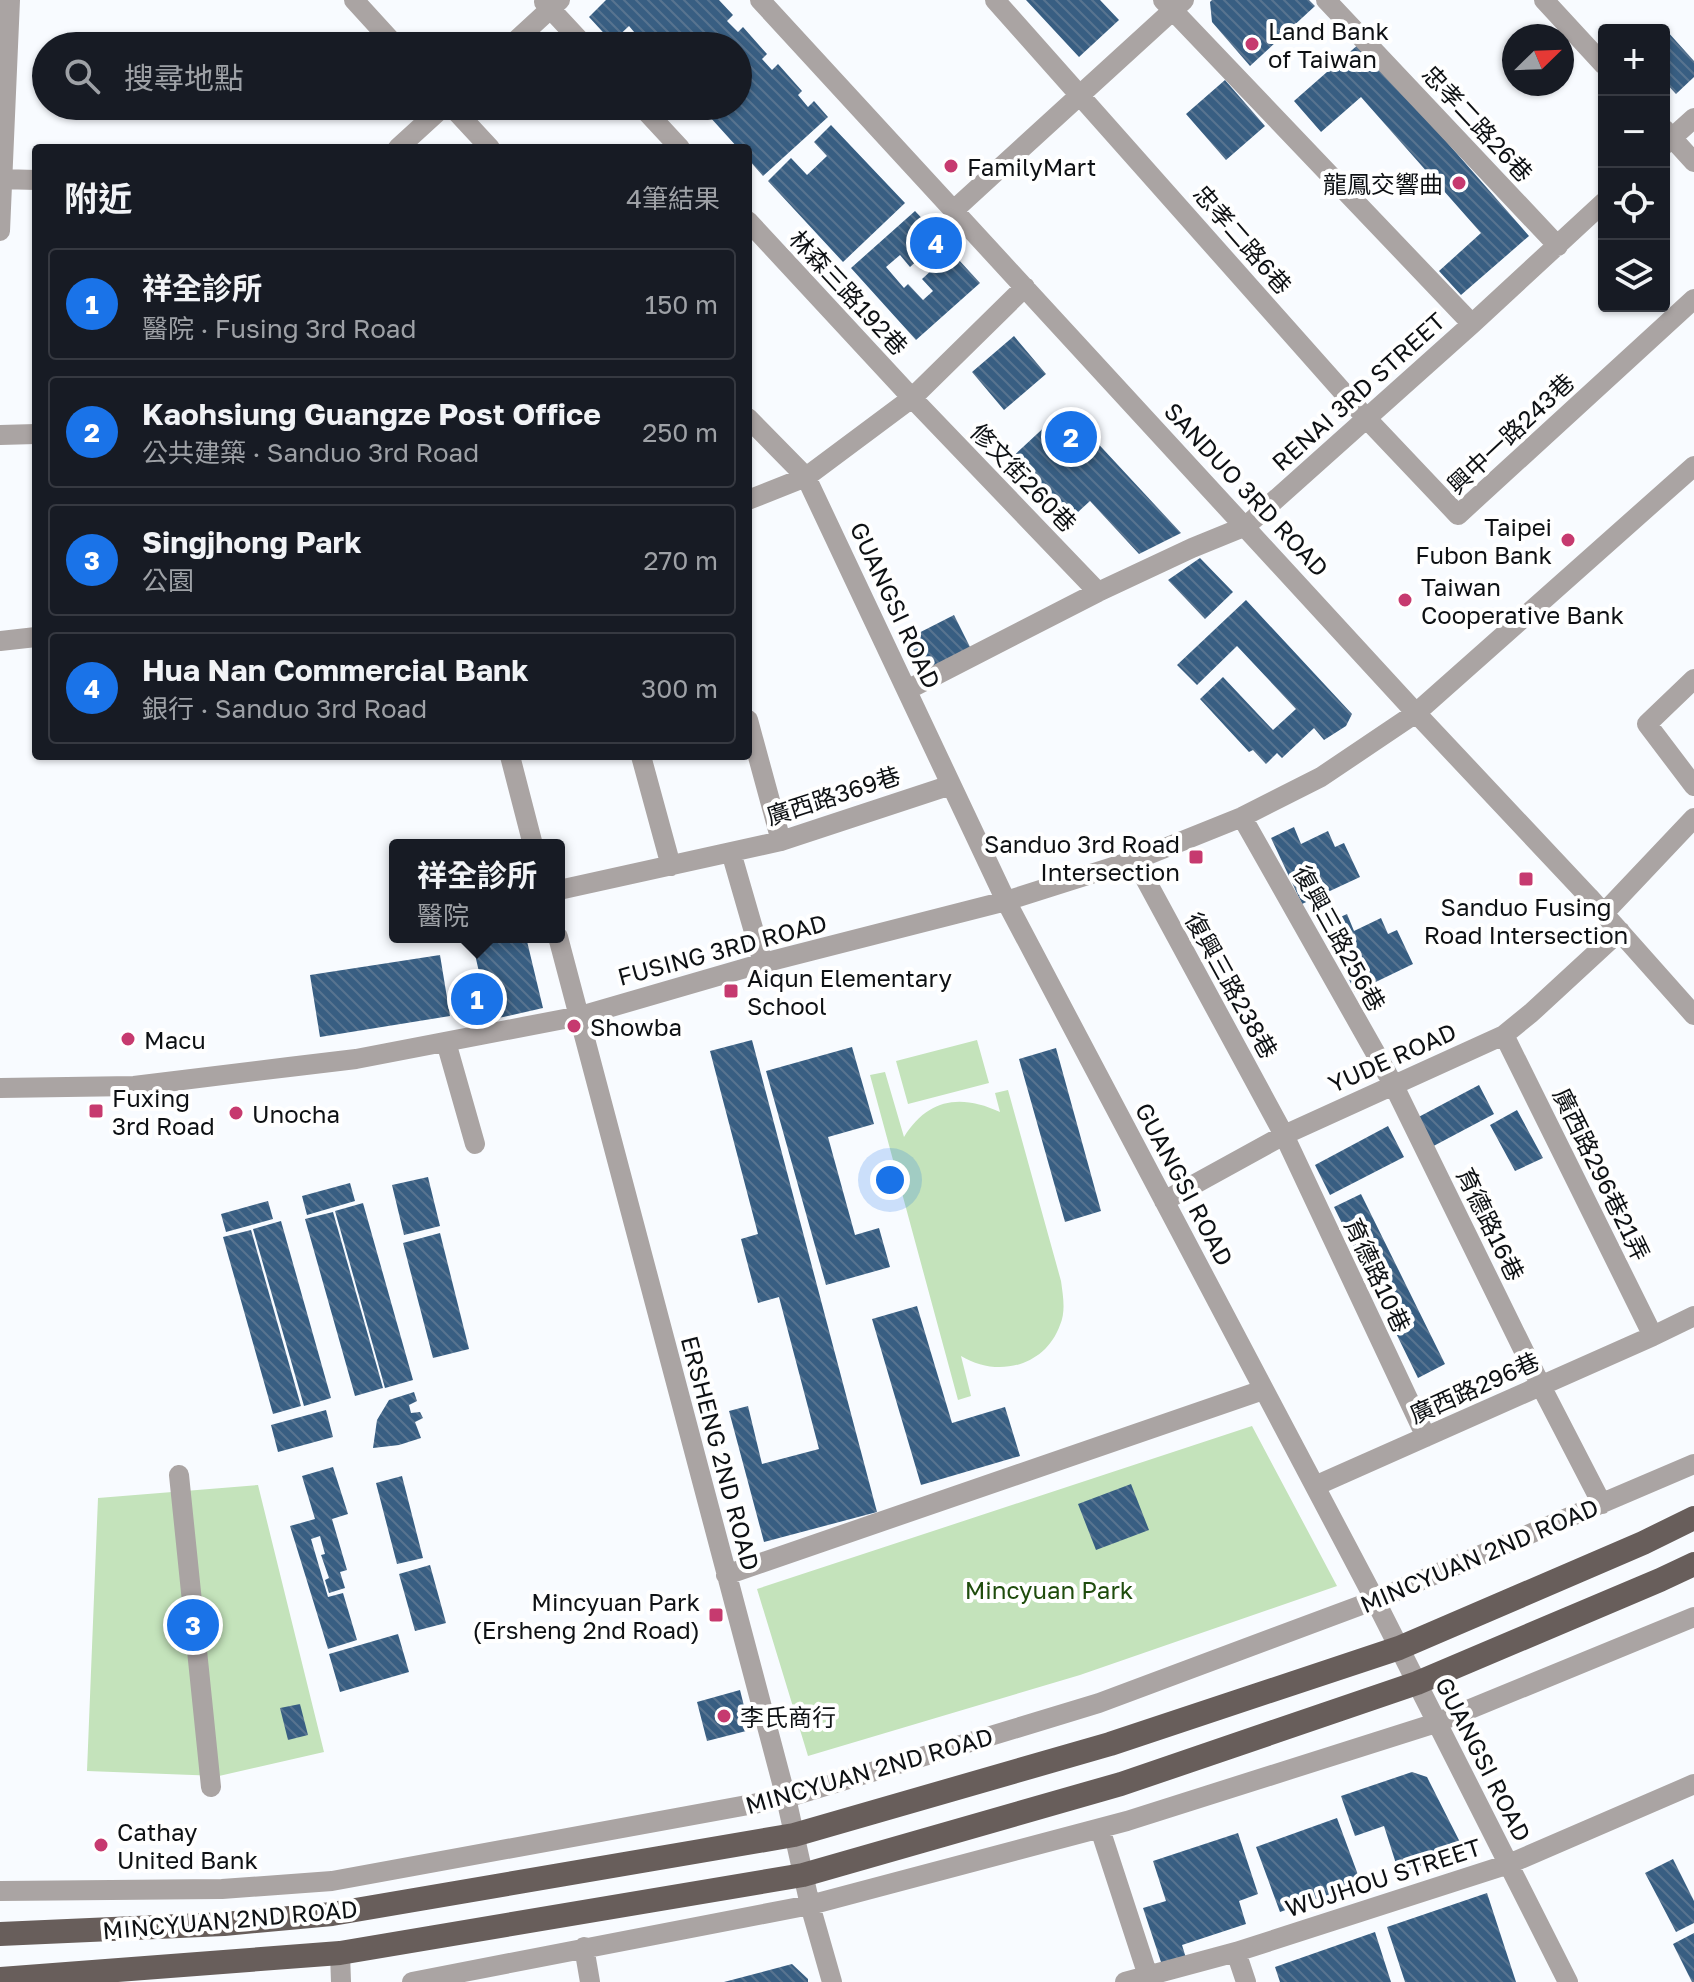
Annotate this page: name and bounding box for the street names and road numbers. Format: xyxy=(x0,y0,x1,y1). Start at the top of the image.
street label: 忠孝二路26巷 xyxy=(1417,59,1539,187)
street label: 忠孝二路6巷 xyxy=(1188,179,1298,299)
street label: 林森三路192巷 xyxy=(784,224,914,360)
street label: RENAI 3RD STREET xyxy=(1266,306,1451,476)
street label: 興中一路243巷 xyxy=(1441,367,1579,499)
street label: SANDUO 3RD ROAD xyxy=(1159,396,1335,582)
street label: 修文街260巷 xyxy=(965,417,1083,537)
street label: GUANGSI ROAD xyxy=(845,517,947,693)
street label: 廣西路369巷 xyxy=(762,760,904,830)
street label: 復興三路256巷 xyxy=(1288,860,1392,1016)
street label: FUSING 3RD ROAD xyxy=(614,907,830,991)
street label: 復興三路238巷 xyxy=(1180,907,1284,1063)
street label: YUDE ROAD xyxy=(1324,1016,1460,1098)
street label: 廣西路296巷21弄 xyxy=(1548,1083,1656,1265)
street label: GUANGSI ROAD xyxy=(1130,1098,1240,1270)
street label: 育德路16巷 xyxy=(1451,1163,1531,1285)
street label: 育德路10巷 xyxy=(1339,1213,1417,1337)
street label: ERSHENG 2ND ROAD xyxy=(676,1332,766,1574)
street label: 廣西路296巷 xyxy=(1405,1345,1543,1429)
street label: MINCYUAN 2ND ROAD xyxy=(1356,1492,1602,1618)
street label: GUANGSI ROAD xyxy=(1430,1672,1538,1846)
street label: MINCYUAN 2ND ROAD xyxy=(742,1721,996,1819)
street label: WUJHOU STREET xyxy=(1281,1832,1485,1922)
street label: MINCYUAN 2ND ROAD xyxy=(101,1893,359,1945)

